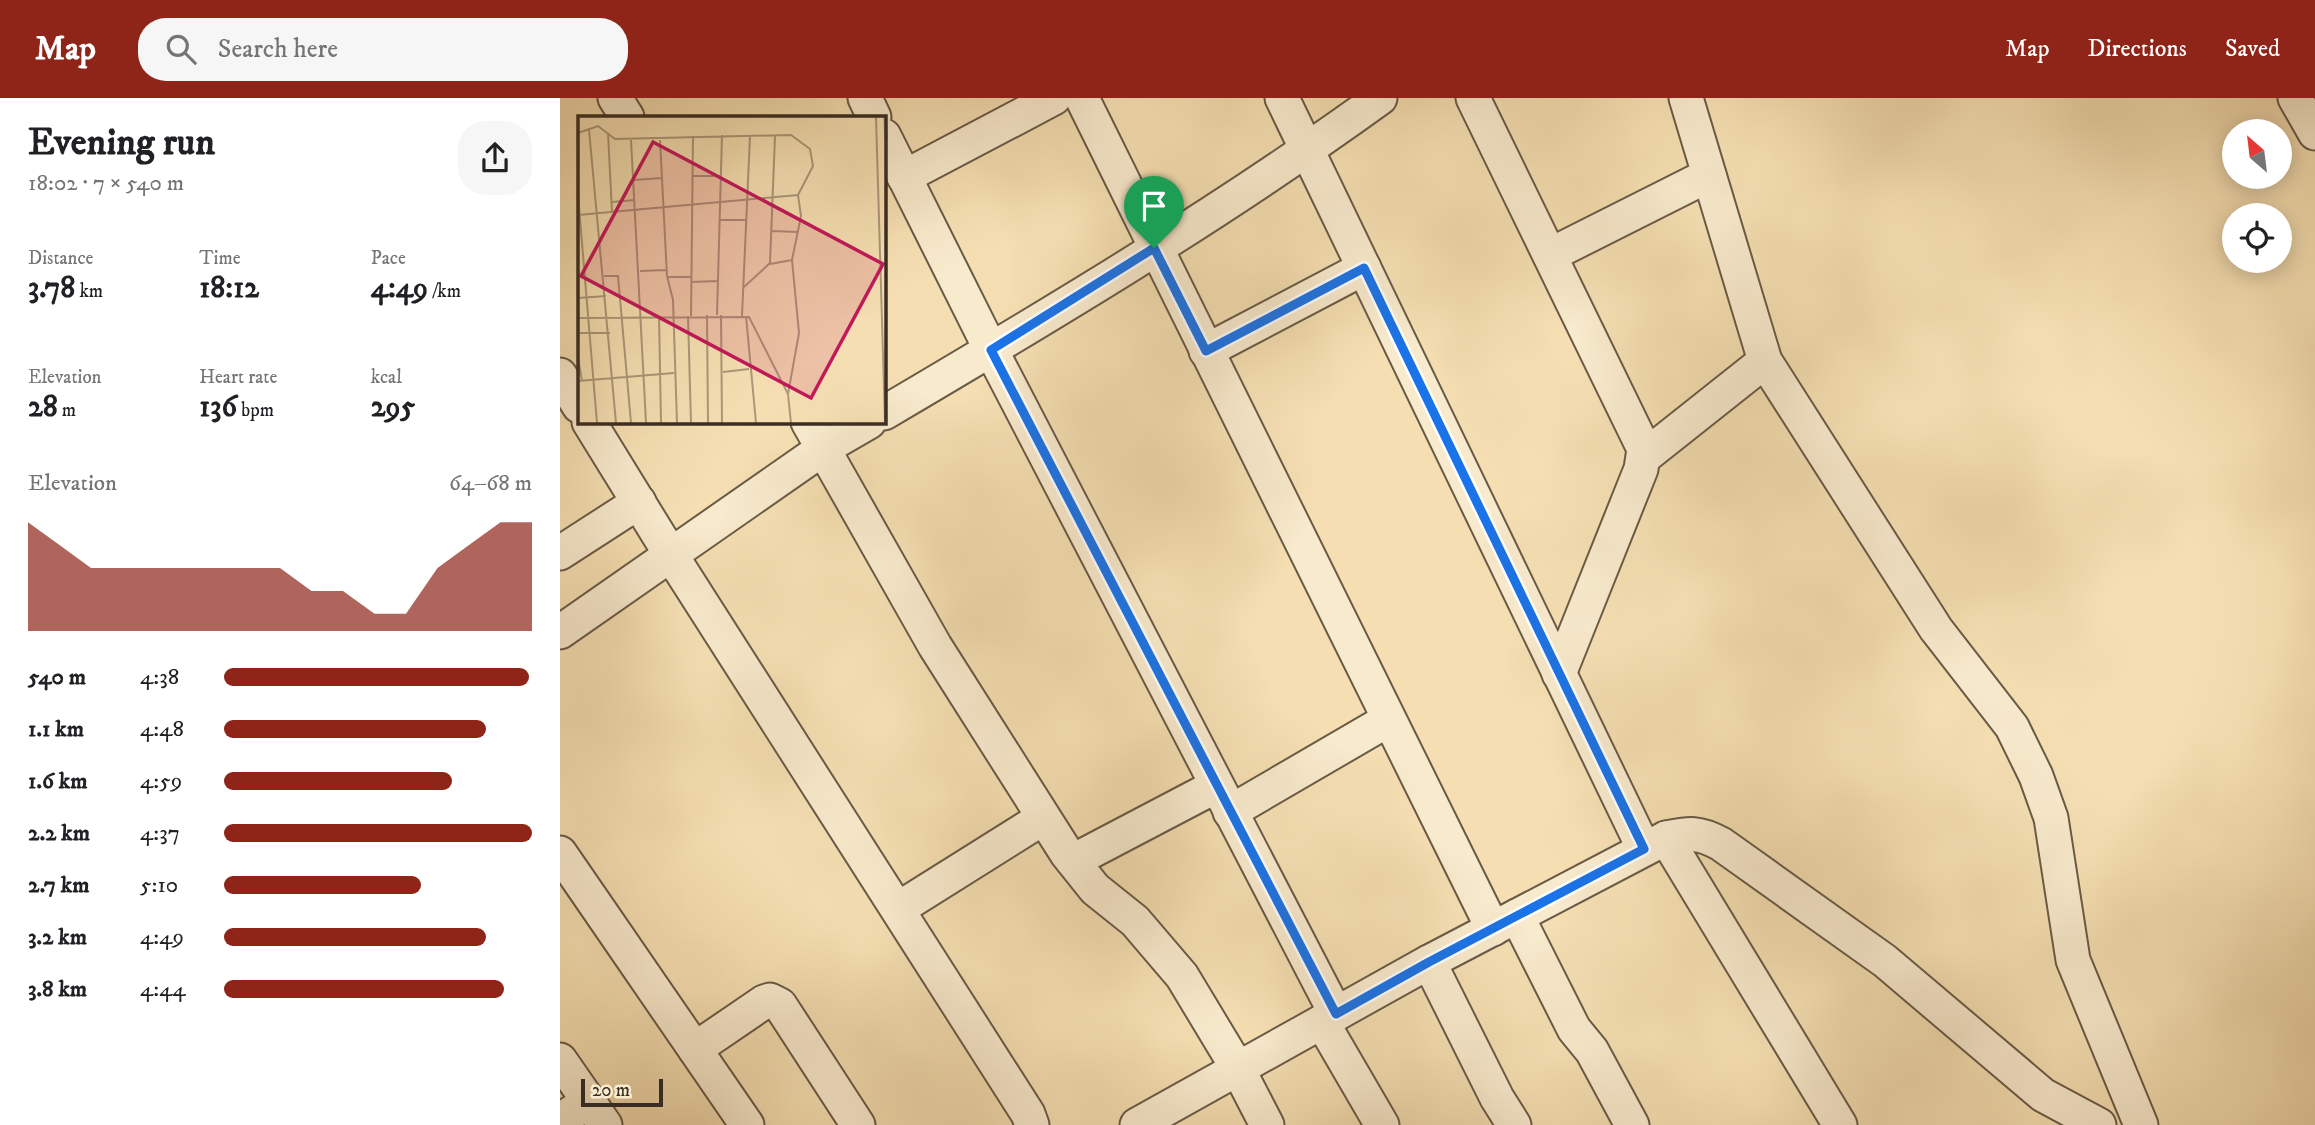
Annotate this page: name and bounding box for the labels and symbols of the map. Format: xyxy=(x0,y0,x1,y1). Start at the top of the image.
inset map xyxy=(578,116,886,424)
north arrow xyxy=(2222,119,2292,189)
pin xyxy=(1124,176,1184,248)
scale bar xyxy=(581,1076,663,1108)

